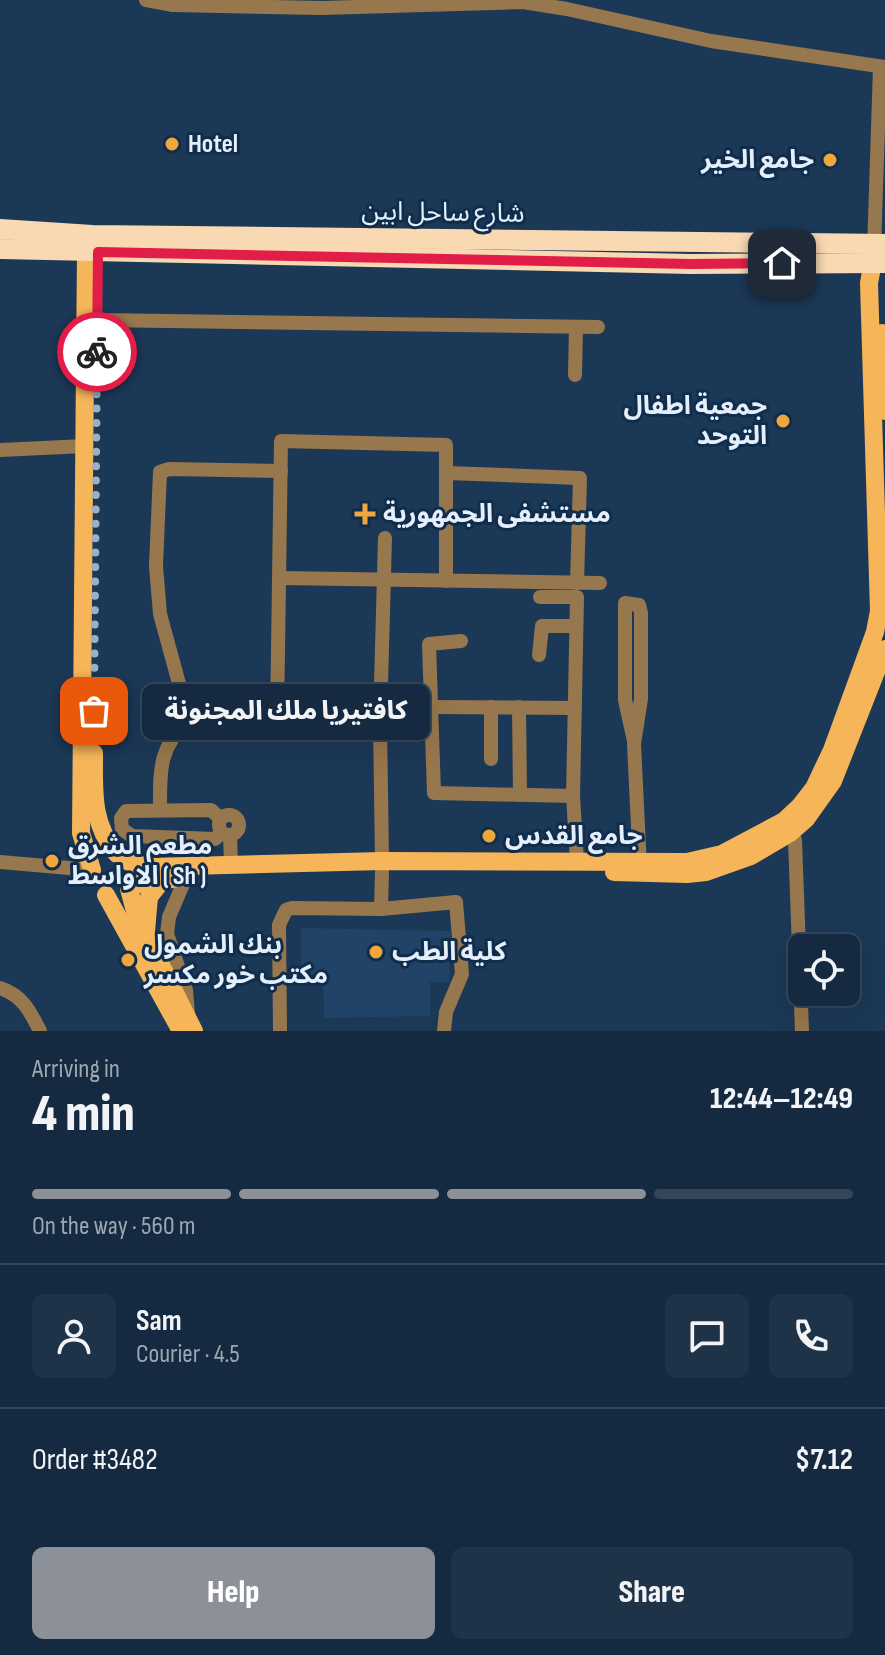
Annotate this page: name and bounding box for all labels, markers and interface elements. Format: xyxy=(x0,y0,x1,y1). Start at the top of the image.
place label: Hotel xyxy=(188,129,238,160)
marker: Hotel xyxy=(163,135,181,153)
place label: جامع الخير xyxy=(700,145,814,178)
marker: جامع الخير xyxy=(821,151,839,169)
street label: شارع ساحل ابين xyxy=(361,196,525,232)
pin xyxy=(748,229,816,297)
icon: home xyxy=(760,241,804,285)
courier xyxy=(57,312,137,392)
icon: bike xyxy=(75,330,119,374)
place label: جمعية اطفال التوحد xyxy=(623,391,767,452)
marker: جمعية اطفال التوحد xyxy=(774,412,792,430)
place label: مستشفى الجمهورية xyxy=(383,499,611,530)
marker: مستشفى الجمهورية xyxy=(354,503,376,525)
pin xyxy=(60,677,128,745)
callout: كافتيريا ملك المجنونة xyxy=(142,683,430,739)
icon: bag xyxy=(72,689,116,733)
text: كافتيريا ملك المجنونة xyxy=(165,696,407,727)
place label: جامع القدس xyxy=(505,821,643,854)
marker: جامع القدس xyxy=(480,827,498,845)
place label: مطعم الشرق الاواسط ( Sh ) xyxy=(68,831,212,892)
marker: مطعم الشرق الاواسط ( Sh ) xyxy=(43,852,61,870)
place label: بنك الشمول مكتب خور مكسر xyxy=(143,930,328,991)
map controls xyxy=(788,934,860,1006)
button: locate xyxy=(788,934,860,1006)
place label: كلية الطب xyxy=(392,937,507,968)
marker: كلية الطب xyxy=(367,943,385,961)
marker: بنك الشمول مكتب خور مكسر xyxy=(119,951,137,969)
text: Arriving in xyxy=(32,1054,120,1085)
text: 12:44–12:49 xyxy=(710,1081,853,1117)
text: 4 min xyxy=(32,1083,135,1146)
text: On the way · 560 m xyxy=(32,1211,195,1242)
button: person xyxy=(32,1294,116,1378)
button: chat xyxy=(665,1294,749,1378)
button: phone xyxy=(769,1294,853,1378)
text: Sam xyxy=(136,1303,182,1339)
text: Courier · 4.5 xyxy=(136,1339,240,1370)
text: Order #3482 xyxy=(32,1442,158,1478)
text: $7.12 xyxy=(795,1442,853,1478)
button: Help xyxy=(32,1547,435,1639)
button: Share xyxy=(451,1547,853,1639)

